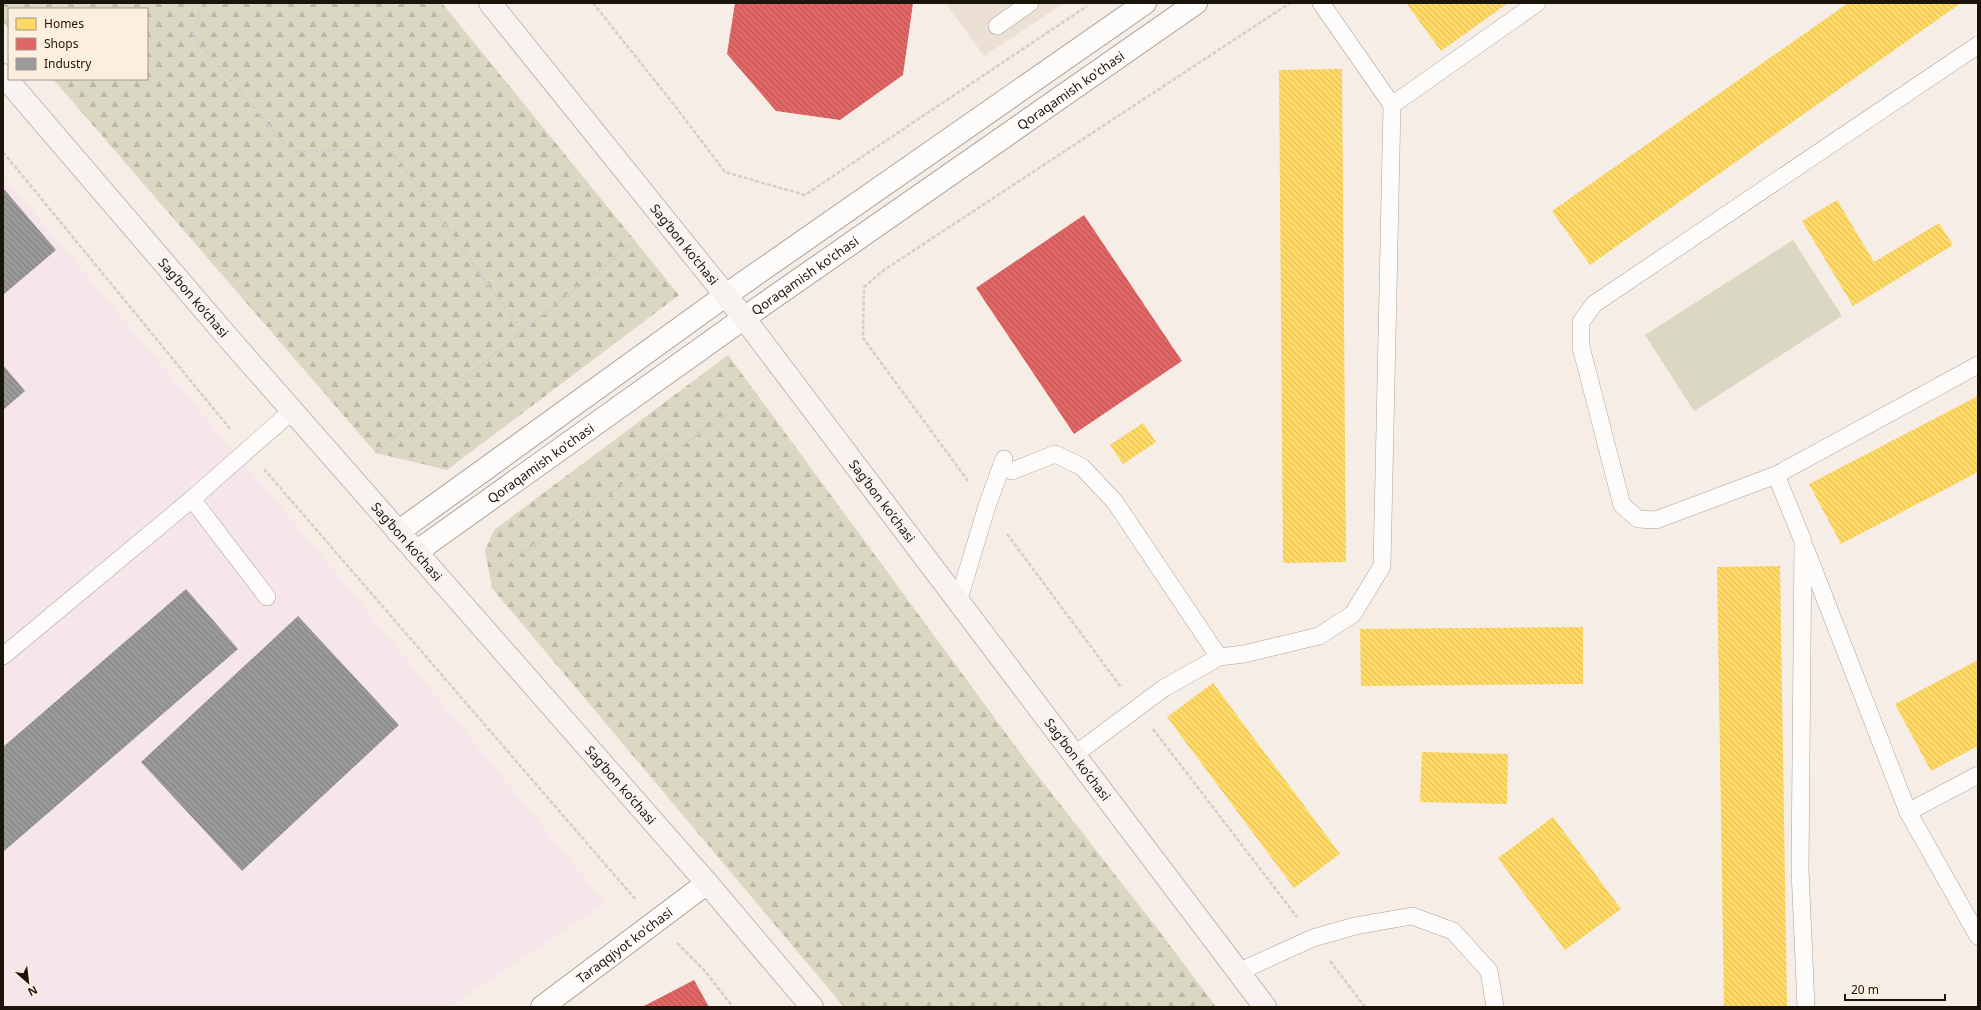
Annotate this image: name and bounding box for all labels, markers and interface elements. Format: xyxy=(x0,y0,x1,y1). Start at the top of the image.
legend xyxy=(8,8,148,80)
text: Homes xyxy=(44,15,84,32)
text: Shops xyxy=(44,35,79,52)
street label: Qoraqamish ko'chasi xyxy=(1013,47,1128,134)
text: Industry xyxy=(44,55,92,72)
street label: Sag’bon ko’chasi xyxy=(646,200,723,289)
street label: Qoraqamish ko'chasi xyxy=(748,232,862,319)
street label: Sag’bon ko’chasi xyxy=(154,254,233,341)
street label: Qoraqamish ko'chasi xyxy=(484,419,597,507)
street label: Sag’bon ko’chasi xyxy=(845,456,919,546)
street label: Sag’bon ko’chasi xyxy=(367,498,447,585)
street label: Sag’bon ko’chasi xyxy=(1041,714,1115,804)
street label: Sag’bon ko’chasi xyxy=(581,742,660,828)
street label: Taraqqiyot ko'chasi xyxy=(573,903,676,987)
north arrow xyxy=(8,962,48,1002)
scale bar xyxy=(1845,976,1945,1002)
text: 20 m xyxy=(1851,981,1879,998)
text: N xyxy=(25,983,40,1000)

